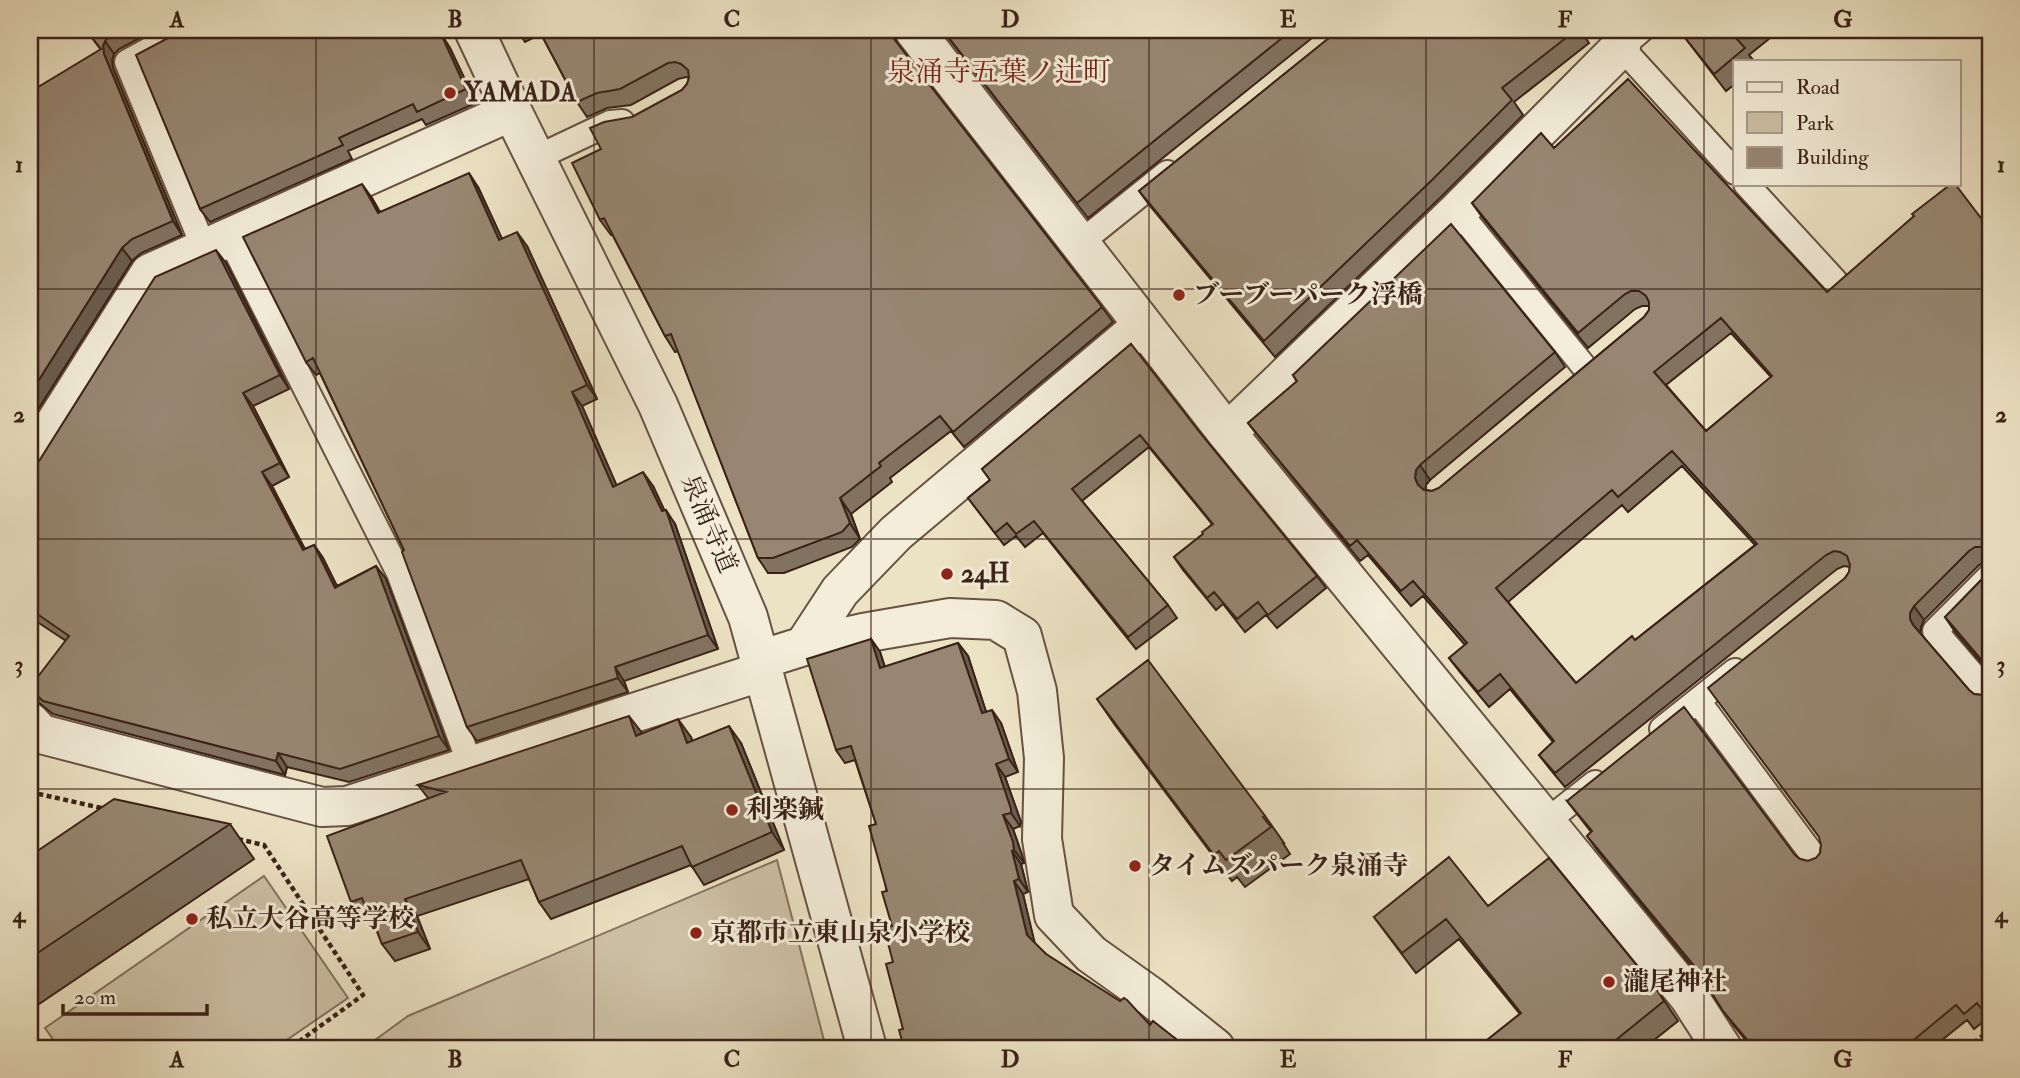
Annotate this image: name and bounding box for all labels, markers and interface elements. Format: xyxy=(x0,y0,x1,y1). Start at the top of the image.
text: A xyxy=(169,5,185,34)
text: B xyxy=(447,5,463,34)
text: C xyxy=(724,5,740,34)
text: D xyxy=(1001,5,1019,34)
text: E xyxy=(1280,5,1297,34)
text: F xyxy=(1558,5,1573,34)
text: G xyxy=(1833,5,1853,34)
district label: 泉涌寺五葉ノ辻町 xyxy=(887,55,1111,90)
legend xyxy=(1733,60,1960,186)
text: Road xyxy=(1796,74,1841,101)
place label: YAMADA xyxy=(463,77,577,109)
marker: YAMADA xyxy=(442,85,458,101)
text: Park xyxy=(1796,110,1834,137)
text: Building xyxy=(1796,144,1869,171)
text: 1 xyxy=(15,150,23,179)
text: 1 xyxy=(1997,150,2005,179)
place label: ブーブーパーク浮橋 xyxy=(1193,279,1423,311)
marker: ブーブーパーク浮橋 xyxy=(1171,287,1187,303)
text: 2 xyxy=(13,400,25,429)
text: 2 xyxy=(1995,400,2007,429)
street label: 泉涌寺道 xyxy=(674,470,744,578)
place label: 24H xyxy=(961,558,1010,590)
marker: 24H xyxy=(939,566,955,582)
text: 3 xyxy=(15,650,23,679)
text: 3 xyxy=(1997,650,2005,679)
place label: 利楽鍼 xyxy=(746,794,824,826)
marker: 利楽鍼 xyxy=(724,802,740,818)
place label: タイムズパーク泉涌寺 xyxy=(1149,850,1408,882)
marker: タイムズパーク泉涌寺 xyxy=(1127,858,1143,874)
text: 4 xyxy=(12,900,27,929)
text: 4 xyxy=(1994,900,2009,929)
place label: 私立大谷高等学校 xyxy=(206,903,414,935)
marker: 私立大谷高等学校 xyxy=(184,911,200,927)
place label: 京都市立東山泉小学校 xyxy=(710,917,970,949)
marker: 京都市立東山泉小学校 xyxy=(688,925,704,941)
place label: 瀧尾神社 xyxy=(1623,966,1727,998)
scale bar xyxy=(63,973,206,1017)
marker: 瀧尾神社 xyxy=(1601,974,1617,990)
text: 20 m xyxy=(74,984,116,1011)
text: A xyxy=(169,1045,185,1074)
text: B xyxy=(447,1045,463,1074)
text: C xyxy=(724,1045,740,1074)
text: D xyxy=(1001,1045,1019,1074)
text: E xyxy=(1280,1045,1297,1074)
text: F xyxy=(1558,1045,1573,1074)
text: G xyxy=(1833,1045,1853,1074)

